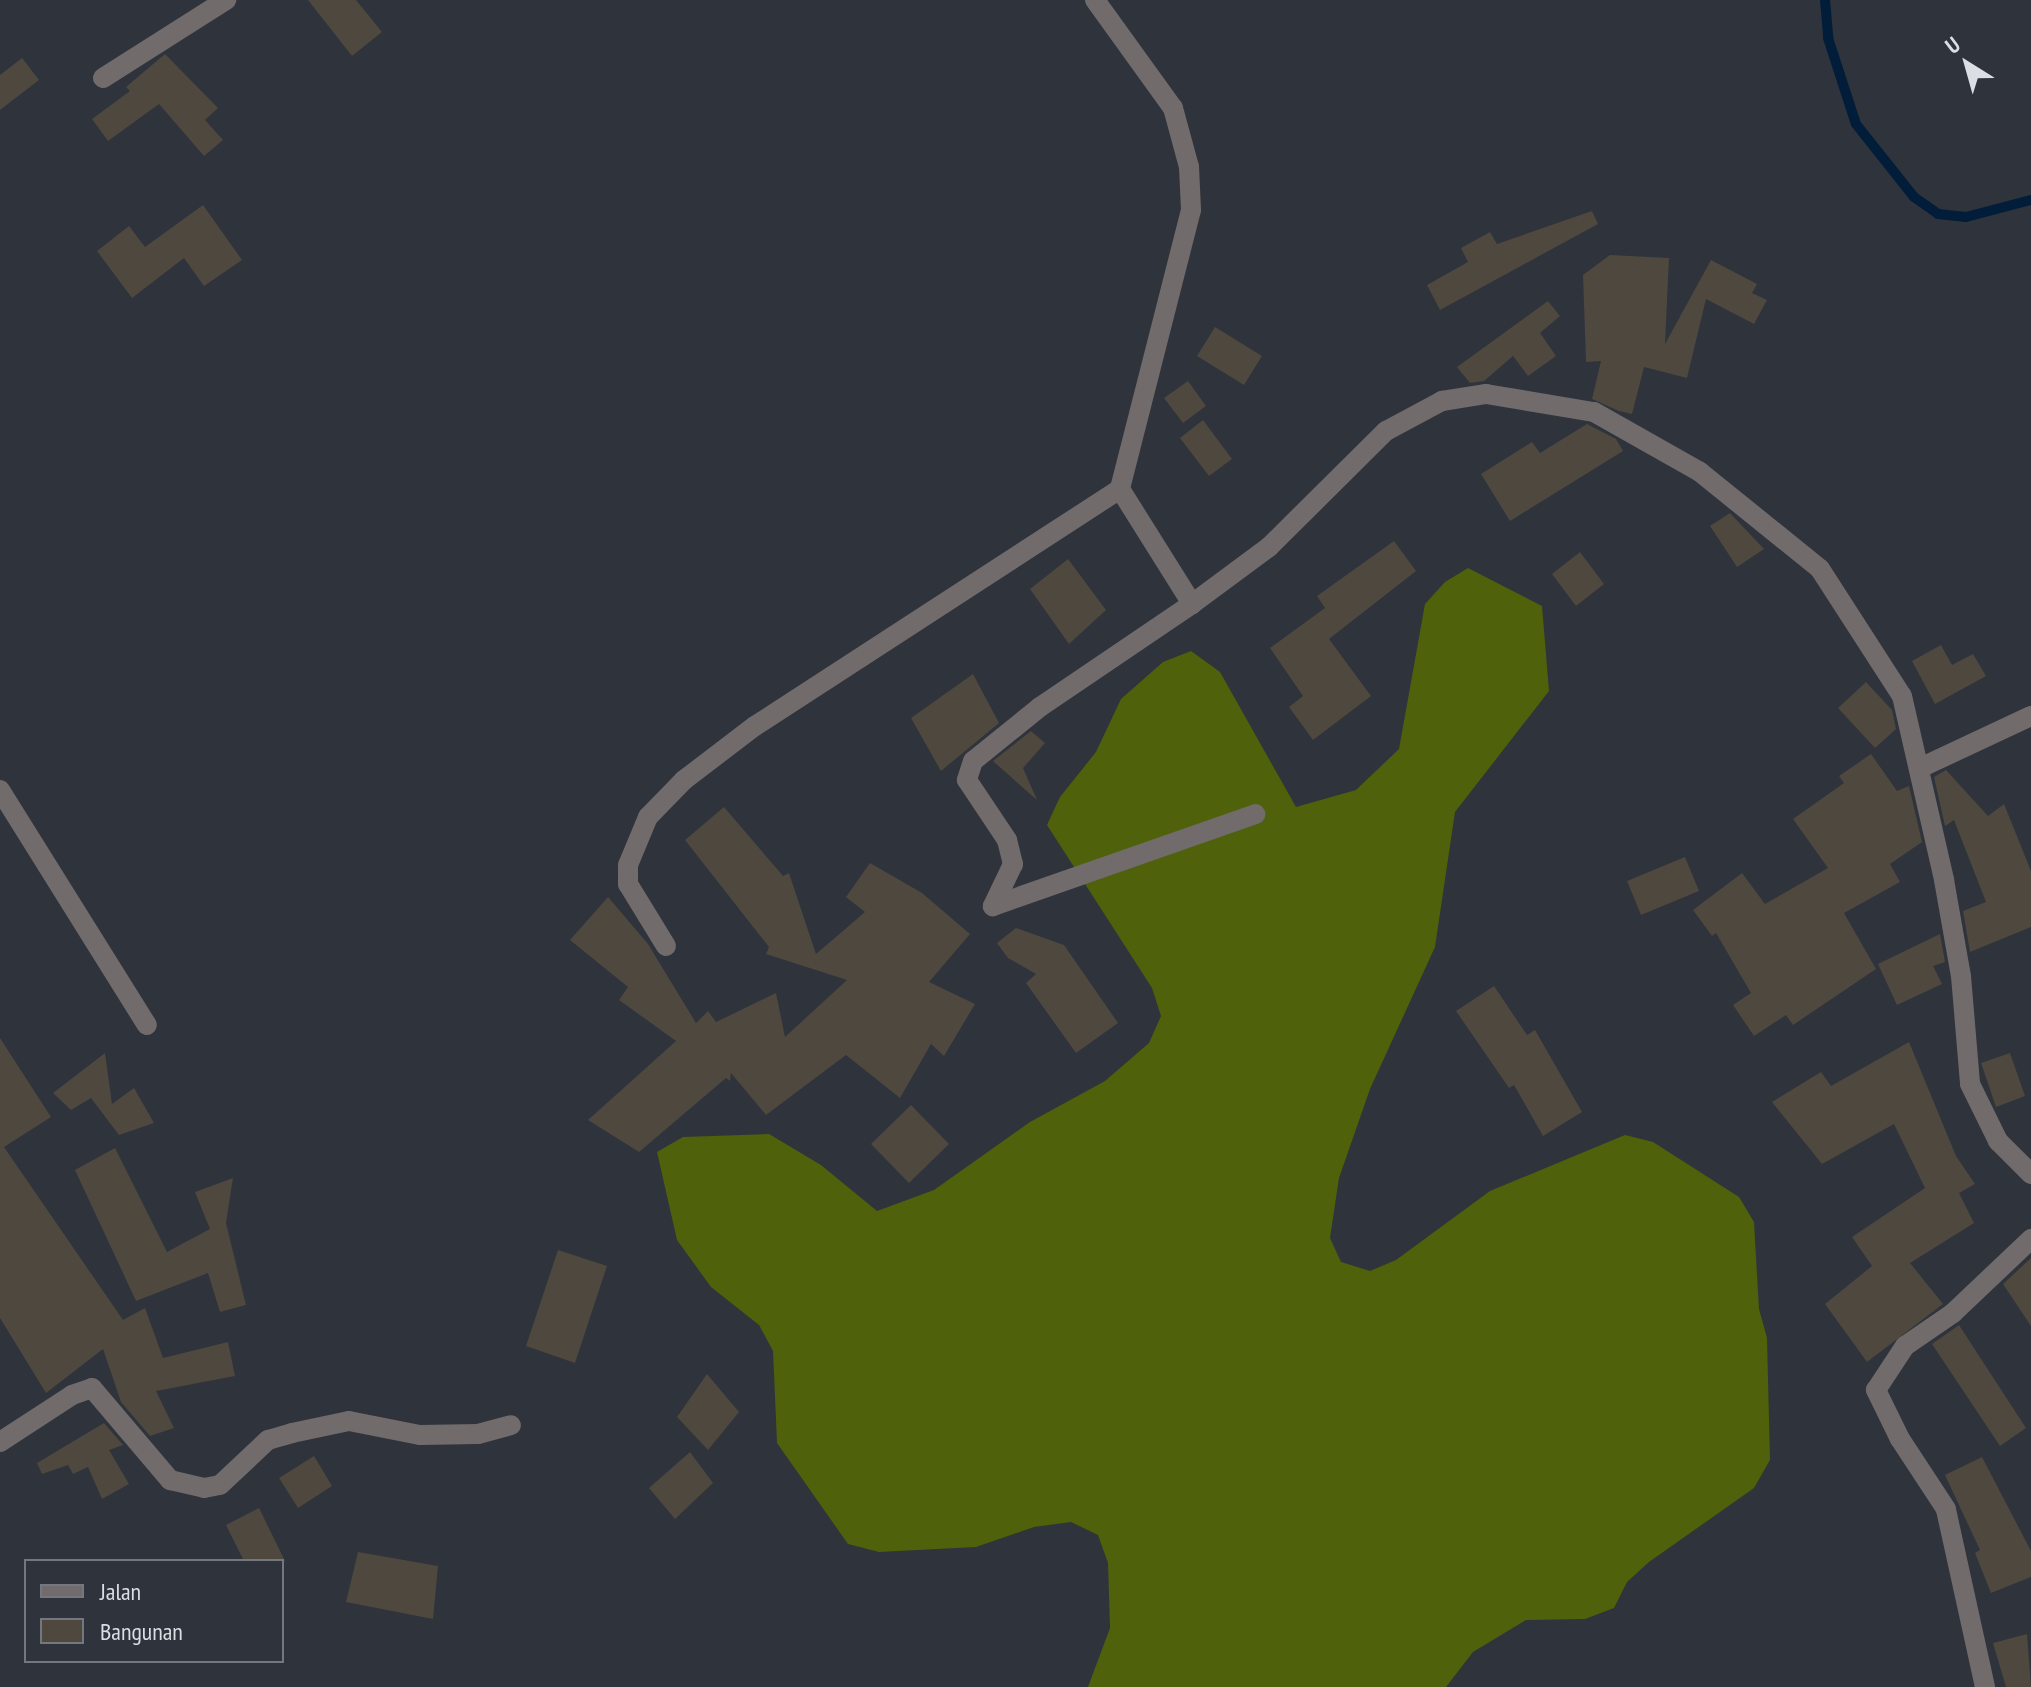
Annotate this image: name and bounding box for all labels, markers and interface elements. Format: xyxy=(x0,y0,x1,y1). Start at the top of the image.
north arrow xyxy=(1927,24,2007,104)
text: U xyxy=(1940,30,1966,59)
legend xyxy=(24,1559,284,1663)
text: Jalan xyxy=(100,1576,141,1607)
text: Bangunan xyxy=(100,1616,183,1647)

